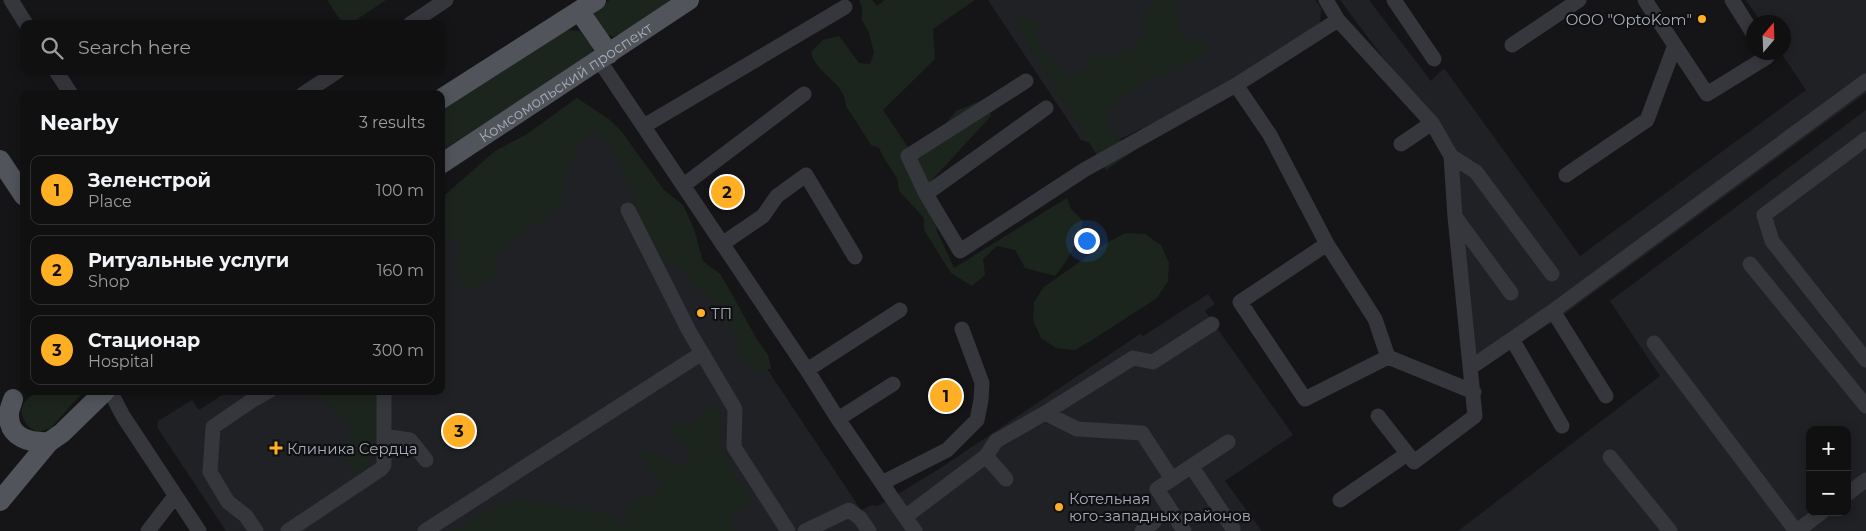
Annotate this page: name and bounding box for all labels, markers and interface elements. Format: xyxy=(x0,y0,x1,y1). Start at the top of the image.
place label: OOO "OptoKom" xyxy=(1566,10,1692,29)
marker: OOO "OptoKom" xyxy=(1696,13,1708,25)
north arrow xyxy=(1746,15,1791,60)
street label: Комсомольский проспект xyxy=(475,17,656,146)
search box xyxy=(20,20,445,75)
icon: search xyxy=(38,34,66,62)
text: Search here xyxy=(78,36,191,59)
text: Nearby xyxy=(40,110,119,135)
text: 3 results xyxy=(359,113,425,132)
text: Зеленстрой xyxy=(88,169,211,192)
pin: 2 xyxy=(711,173,743,211)
text: 1 xyxy=(54,181,60,200)
text: 100 m xyxy=(376,181,424,200)
text: Place xyxy=(88,192,132,211)
your location xyxy=(1074,228,1100,254)
text: Ритуальные услуги xyxy=(88,249,289,272)
text: 2 xyxy=(52,261,62,280)
text: 160 m xyxy=(377,261,424,280)
text: Shop xyxy=(88,272,130,291)
place label: ТП xyxy=(711,304,732,323)
marker: ТП xyxy=(695,307,707,319)
text: Стационар xyxy=(88,329,200,352)
text: 3 xyxy=(52,341,62,360)
text: 300 m xyxy=(373,341,424,360)
text: Hospital xyxy=(88,352,154,371)
pin: 1 xyxy=(930,377,962,415)
pin: 3 xyxy=(443,412,475,450)
map controls xyxy=(1806,426,1851,516)
button: + xyxy=(1806,426,1851,471)
place label: Клиника Сердца xyxy=(287,439,417,458)
marker: Клиника Сердца xyxy=(269,441,283,455)
button: − xyxy=(1806,471,1851,516)
place label: Котельная юго-западных районов xyxy=(1069,489,1251,525)
marker: Котельная юго-западных районов xyxy=(1053,501,1065,513)

